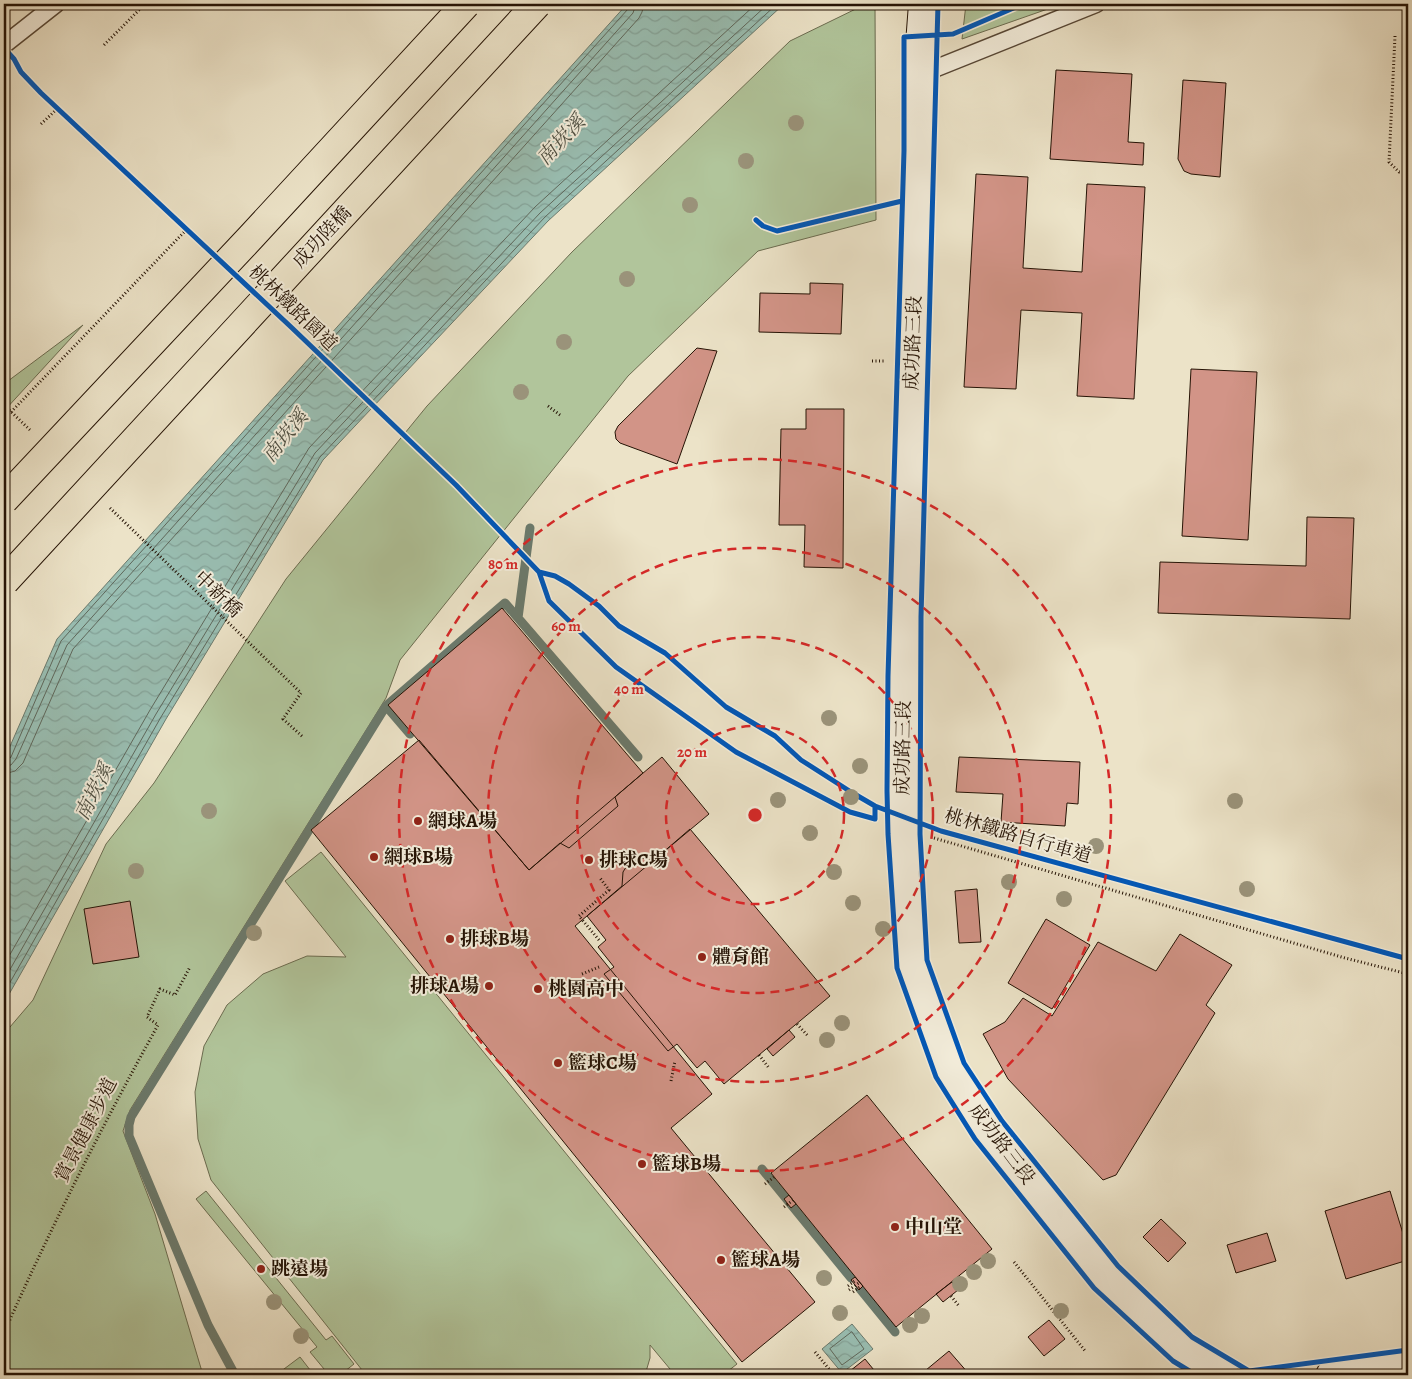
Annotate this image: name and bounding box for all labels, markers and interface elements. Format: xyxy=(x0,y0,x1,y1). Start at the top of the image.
water label: 南崁溪 xyxy=(531,107,593,171)
street label: 成功陸橋 xyxy=(287,200,357,274)
street label: 桃林鐵路園道 xyxy=(243,259,343,357)
street label: 成功路三段 xyxy=(898,295,928,391)
water label: 南崁溪 xyxy=(256,403,316,468)
text: 80 m xyxy=(488,554,518,574)
street label: 中新橋 xyxy=(188,565,248,623)
text: 60 m xyxy=(551,616,581,636)
text: 40 m xyxy=(614,679,644,699)
street label: 成功路三段 xyxy=(889,700,917,796)
text: 20 m xyxy=(677,742,707,762)
water label: 南崁溪 xyxy=(68,757,121,825)
street label: 桃林鐵路自行車道 xyxy=(941,803,1095,869)
centre of rings xyxy=(746,806,764,824)
place label: 網球A場 xyxy=(428,808,497,834)
marker: 網球A場 xyxy=(412,815,424,827)
place label: 網球B場 xyxy=(384,844,453,870)
place label: 排球C場 xyxy=(599,847,668,873)
marker: 網球B場 xyxy=(368,851,380,863)
marker: 排球C場 xyxy=(583,854,595,866)
place label: 排球B場 xyxy=(460,926,529,952)
marker: 排球B場 xyxy=(444,933,456,945)
place label: 體育館 xyxy=(712,944,769,970)
marker: 體育館 xyxy=(696,951,708,963)
place label: 排球A場 xyxy=(410,973,479,999)
place label: 桃園高中 xyxy=(548,976,624,1002)
marker: 排球A場 xyxy=(483,980,495,992)
marker: 桃園高中 xyxy=(532,983,544,995)
place label: 籃球C場 xyxy=(568,1050,637,1076)
marker: 籃球C場 xyxy=(552,1057,564,1069)
street label: 賞景健康步道 xyxy=(49,1073,123,1187)
street label: 成功路三段 xyxy=(963,1098,1041,1190)
place label: 籃球B場 xyxy=(652,1151,721,1177)
marker: 籃球B場 xyxy=(636,1158,648,1170)
place label: 中山堂 xyxy=(905,1214,962,1240)
marker: 中山堂 xyxy=(889,1221,901,1233)
place label: 籃球A場 xyxy=(731,1247,800,1273)
marker: 籃球A場 xyxy=(715,1254,727,1266)
place label: 跳遠場 xyxy=(271,1256,328,1282)
marker: 跳遠場 xyxy=(255,1263,267,1275)

